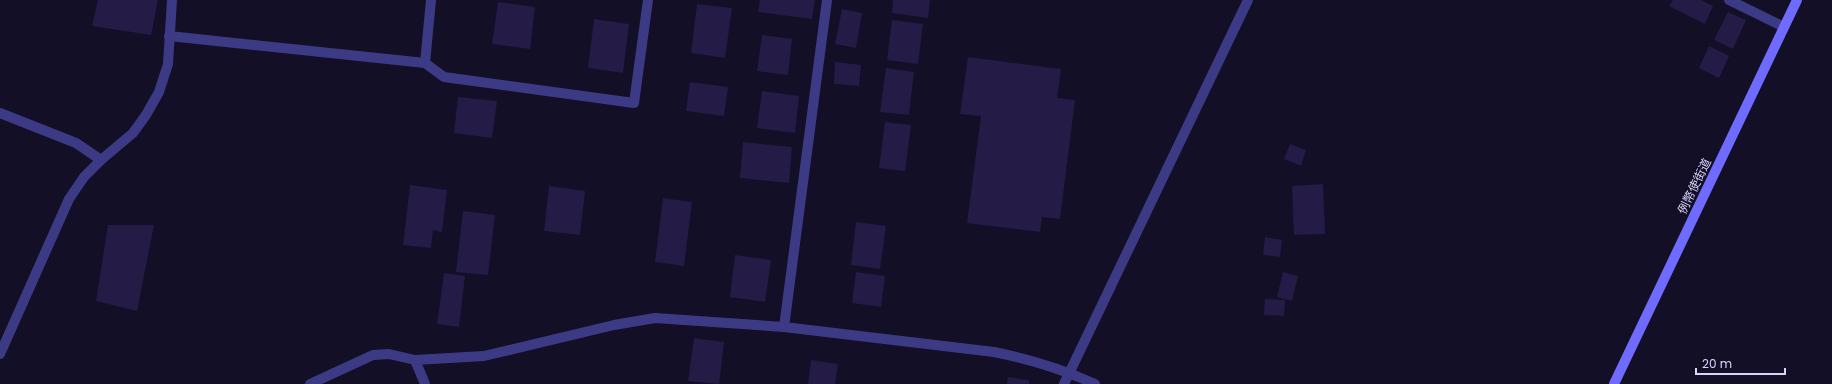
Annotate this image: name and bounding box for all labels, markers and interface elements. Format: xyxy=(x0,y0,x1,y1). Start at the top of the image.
street label: 例幣使街道 xyxy=(1673,155,1715,217)
scale bar xyxy=(1696,350,1785,376)
text: 20 m xyxy=(1702,355,1732,372)

